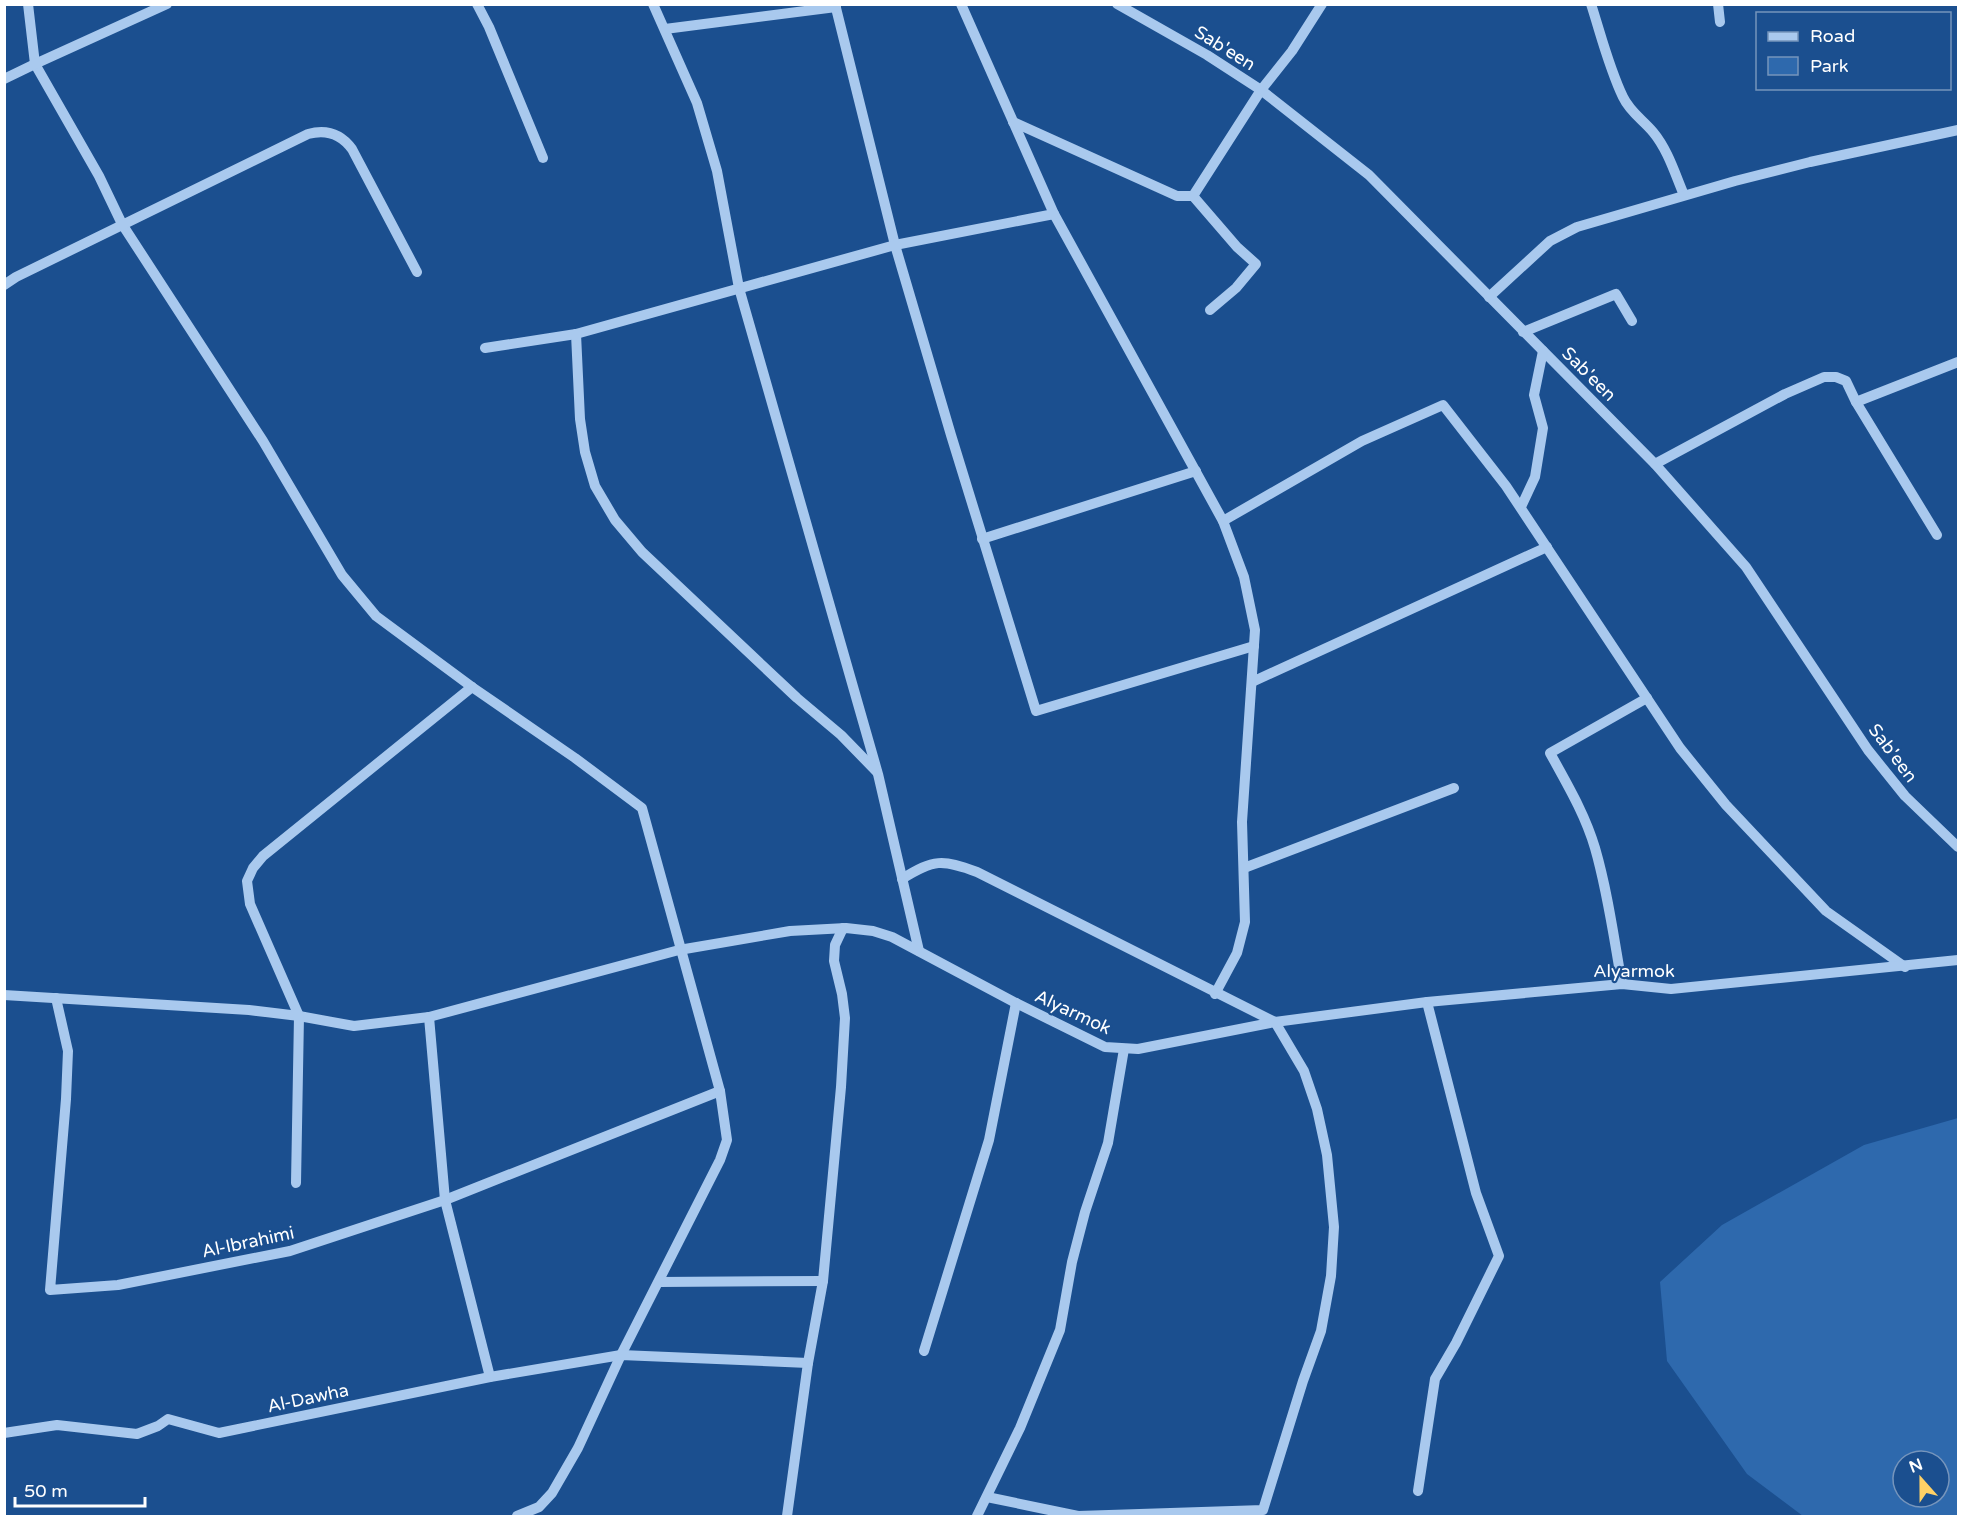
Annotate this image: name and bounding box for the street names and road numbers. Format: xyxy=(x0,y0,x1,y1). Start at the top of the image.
street label: Sab'een xyxy=(1190,21,1260,75)
street label: Sab'een xyxy=(1557,342,1621,406)
street label: Sab'een xyxy=(1864,719,1922,787)
street label: Alyarmok xyxy=(1593,960,1675,982)
street label: Alyarmok xyxy=(1031,985,1115,1039)
street label: Al-Ibrahimi xyxy=(200,1221,296,1263)
street label: Al-Dawha xyxy=(265,1379,351,1417)

